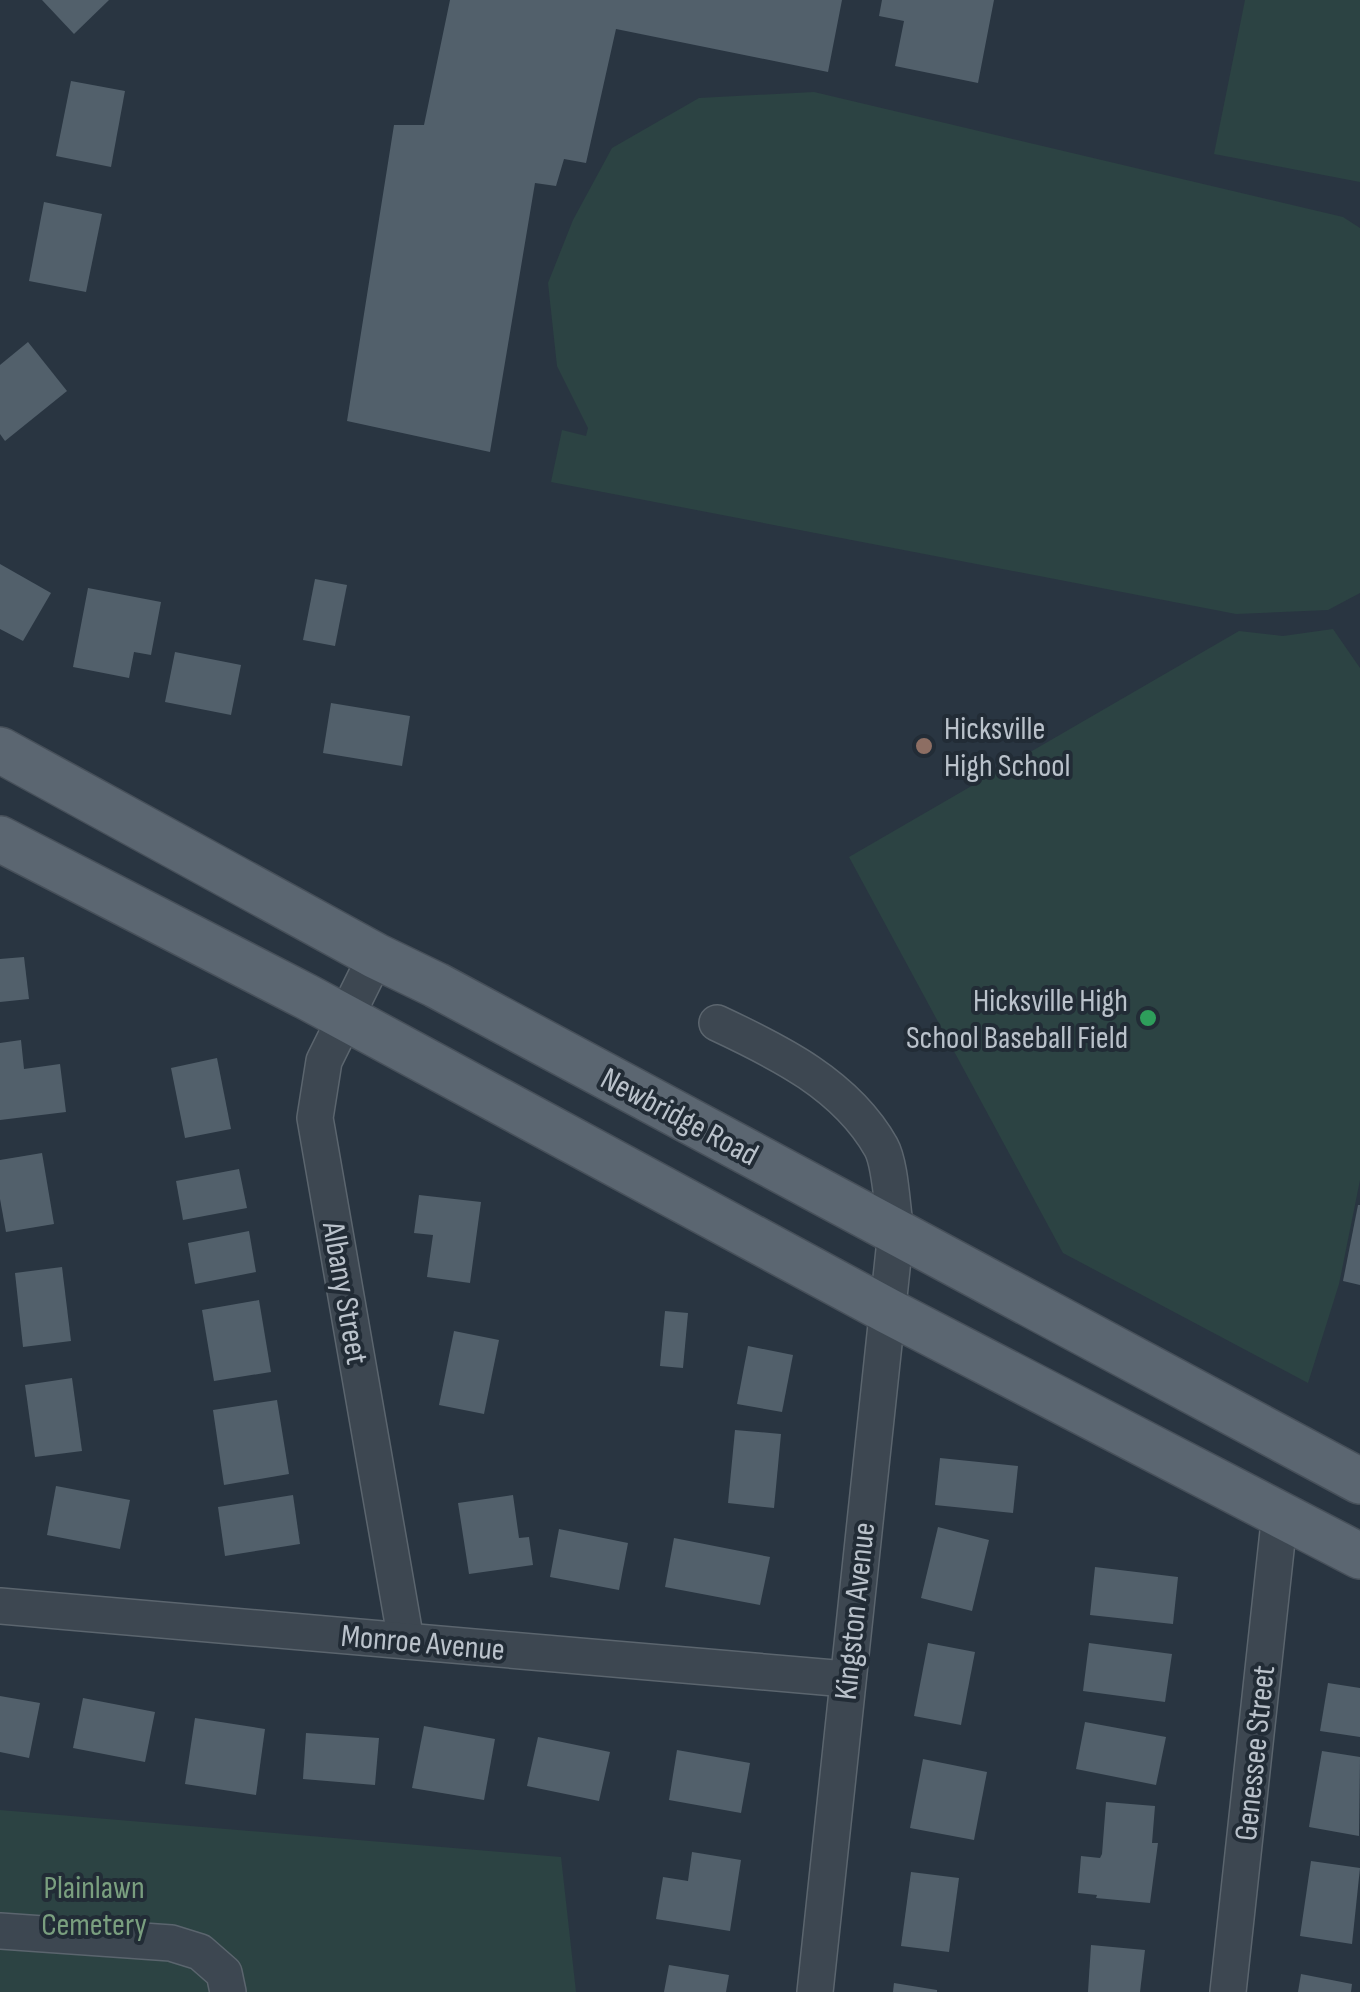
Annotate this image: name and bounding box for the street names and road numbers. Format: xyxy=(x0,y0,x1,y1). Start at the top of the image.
street label: Newbridge Road xyxy=(594,1060,765,1175)
street label: Albany Street xyxy=(313,1218,376,1368)
street label: Kingston Avenue xyxy=(827,1520,884,1702)
street label: Monroe Avenue xyxy=(339,1617,506,1670)
street label: Genessee Street xyxy=(1227,1663,1284,1843)

